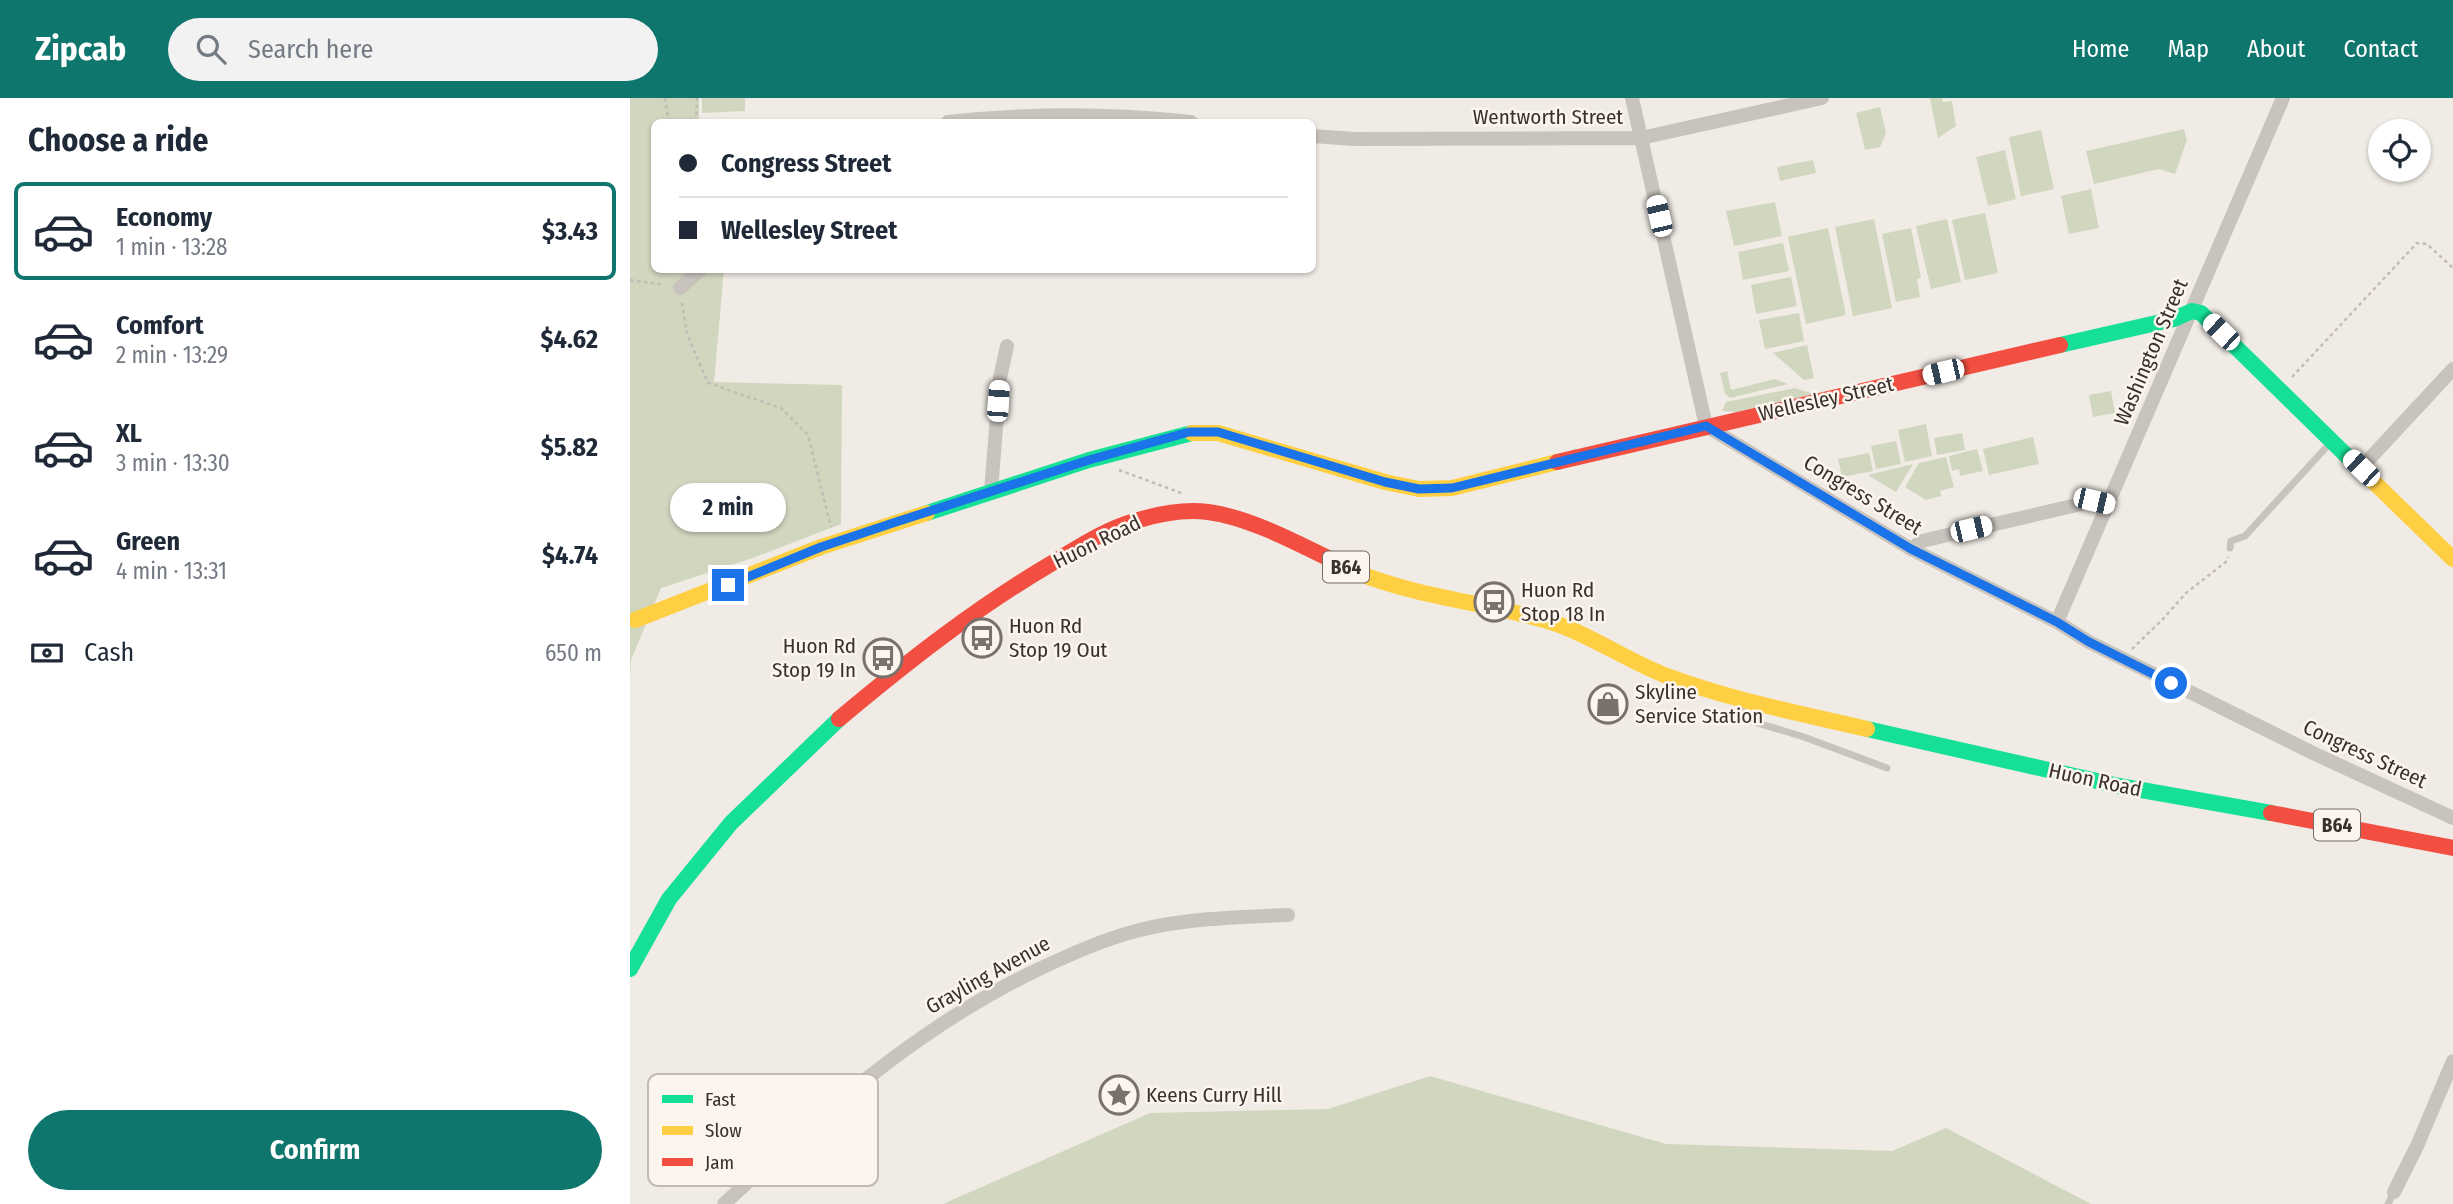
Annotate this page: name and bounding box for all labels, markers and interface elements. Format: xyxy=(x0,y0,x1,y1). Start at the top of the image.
search box xyxy=(168,18,658,81)
text: Zipcab xyxy=(35,29,126,69)
icon: search xyxy=(192,30,230,68)
text: Search here xyxy=(248,34,373,65)
text: Home xyxy=(2072,35,2129,63)
text: Map xyxy=(2167,35,2209,63)
text: About xyxy=(2247,35,2305,63)
text: Contact xyxy=(2343,35,2418,63)
street label: Wentworth Street xyxy=(1473,104,1623,130)
map controls xyxy=(2368,119,2431,182)
button: locate xyxy=(2368,119,2431,182)
text: Choose a ride xyxy=(28,121,209,159)
text: Congress Street xyxy=(721,148,891,179)
car xyxy=(1645,193,1674,239)
icon: car xyxy=(32,200,95,263)
text: Economy xyxy=(116,202,212,233)
text: Wellesley Street xyxy=(721,215,897,246)
text: $3.43 xyxy=(542,216,598,247)
text: 1 min · 13:28 xyxy=(116,233,228,261)
street label: Washington Street xyxy=(2108,275,2194,429)
icon: car xyxy=(32,308,95,371)
text: Comfort xyxy=(116,310,204,341)
car xyxy=(2199,310,2244,354)
text: $4.62 xyxy=(541,324,598,355)
text: 2 min · 13:29 xyxy=(116,341,228,369)
car xyxy=(1921,357,1966,387)
street label: Wellesley Street xyxy=(1756,371,1896,427)
car xyxy=(987,379,1010,423)
icon: car xyxy=(32,416,95,479)
text: XL xyxy=(116,418,142,449)
text: $5.82 xyxy=(541,432,598,463)
car xyxy=(2339,446,2384,490)
text: 3 min · 13:30 xyxy=(116,449,230,477)
street label: Congress Street xyxy=(1799,449,1927,541)
callout: 2 min xyxy=(670,484,786,532)
car xyxy=(2072,486,2117,516)
text: 2 min xyxy=(703,493,754,521)
street label: Huon Road xyxy=(1049,510,1145,574)
car xyxy=(1949,514,1994,544)
icon: car xyxy=(32,524,95,587)
text: Green xyxy=(116,526,180,557)
text: $4.74 xyxy=(542,540,598,571)
road number: B64 xyxy=(1323,552,1369,582)
text: 4 min · 13:31 xyxy=(116,557,227,585)
route end xyxy=(712,569,744,601)
place label: Huon Rd Stop 18 In xyxy=(1521,577,1605,627)
bus stop icon: Huon Rd Stop 18 In xyxy=(1473,581,1515,623)
place label: Huon Rd Stop 19 Out xyxy=(1009,613,1108,663)
bus stop icon: Huon Rd Stop 19 Out xyxy=(961,617,1003,659)
place label: Huon Rd Stop 19 In xyxy=(772,633,856,683)
icon: cash xyxy=(28,634,66,672)
text: Cash xyxy=(84,637,134,668)
bus stop icon: Huon Rd Stop 19 In xyxy=(862,637,904,679)
text: 650 m xyxy=(545,639,602,667)
route start xyxy=(2155,667,2187,699)
place label: Skyline Service Station xyxy=(1635,679,1763,729)
shop icon: Skyline Service Station xyxy=(1587,683,1629,725)
street label: Congress Street xyxy=(2299,714,2431,794)
street label: Huon Road xyxy=(2046,757,2144,803)
road number: B64 xyxy=(2314,810,2360,840)
street label: Grayling Avenue xyxy=(921,930,1055,1020)
legend xyxy=(648,1074,878,1186)
place icon: Keens Curry Hill xyxy=(1098,1074,1140,1116)
place label: Keens Curry Hill xyxy=(1146,1082,1282,1108)
text: Fast xyxy=(705,1088,736,1111)
button: Confirm xyxy=(28,1110,602,1190)
text: Slow xyxy=(705,1119,742,1142)
text: Jam xyxy=(705,1151,734,1174)

